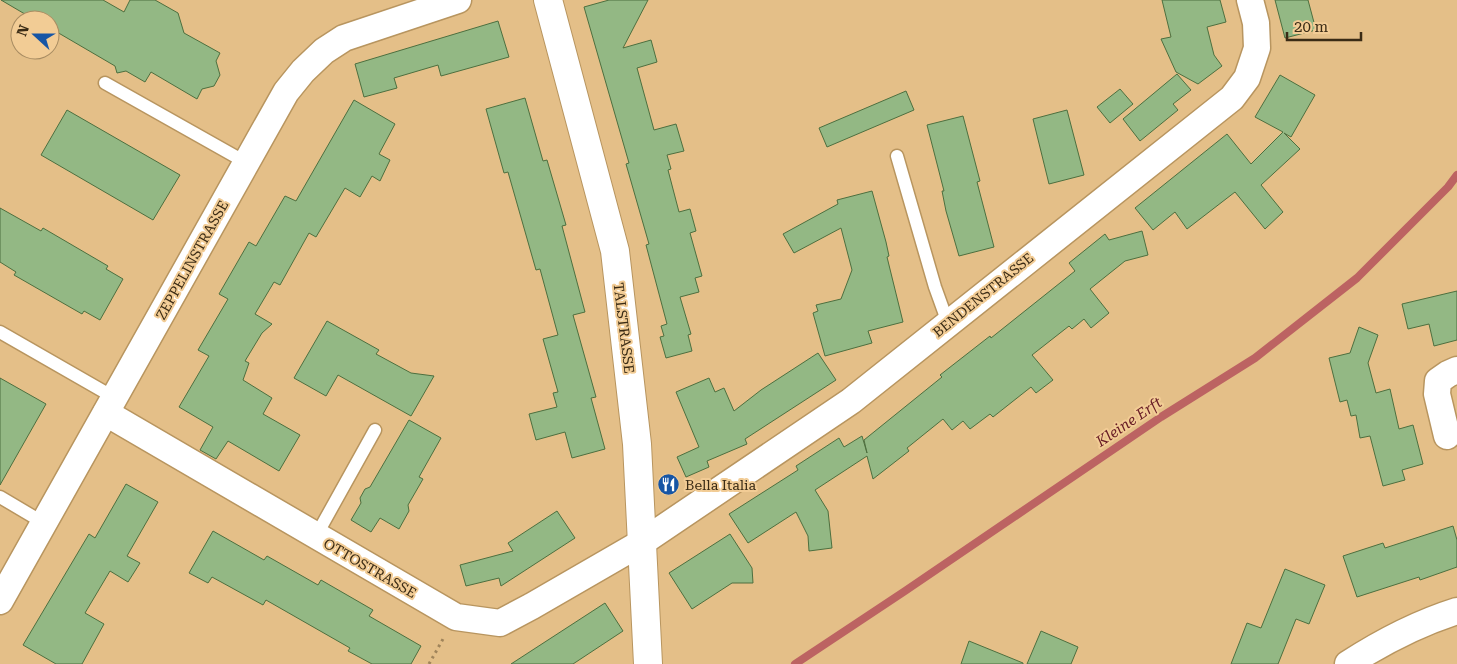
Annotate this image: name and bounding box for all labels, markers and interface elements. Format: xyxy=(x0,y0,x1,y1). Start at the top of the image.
north arrow xyxy=(10,10,60,60)
scale bar xyxy=(1287,10,1361,42)
text: 20 m xyxy=(1294,18,1329,36)
text: N xyxy=(13,22,32,38)
street label: ZEPPELINSTRASSE xyxy=(153,198,231,322)
street label: BENDENSTRASSE xyxy=(930,250,1036,340)
street label: TALSTRASSE xyxy=(610,282,638,374)
water label: Kleine Erft xyxy=(1092,393,1166,451)
restaurant icon: Bella Italia xyxy=(657,473,681,497)
place label: Bella Italia xyxy=(685,477,757,493)
street label: OTTOSTRASSE xyxy=(321,535,419,601)

